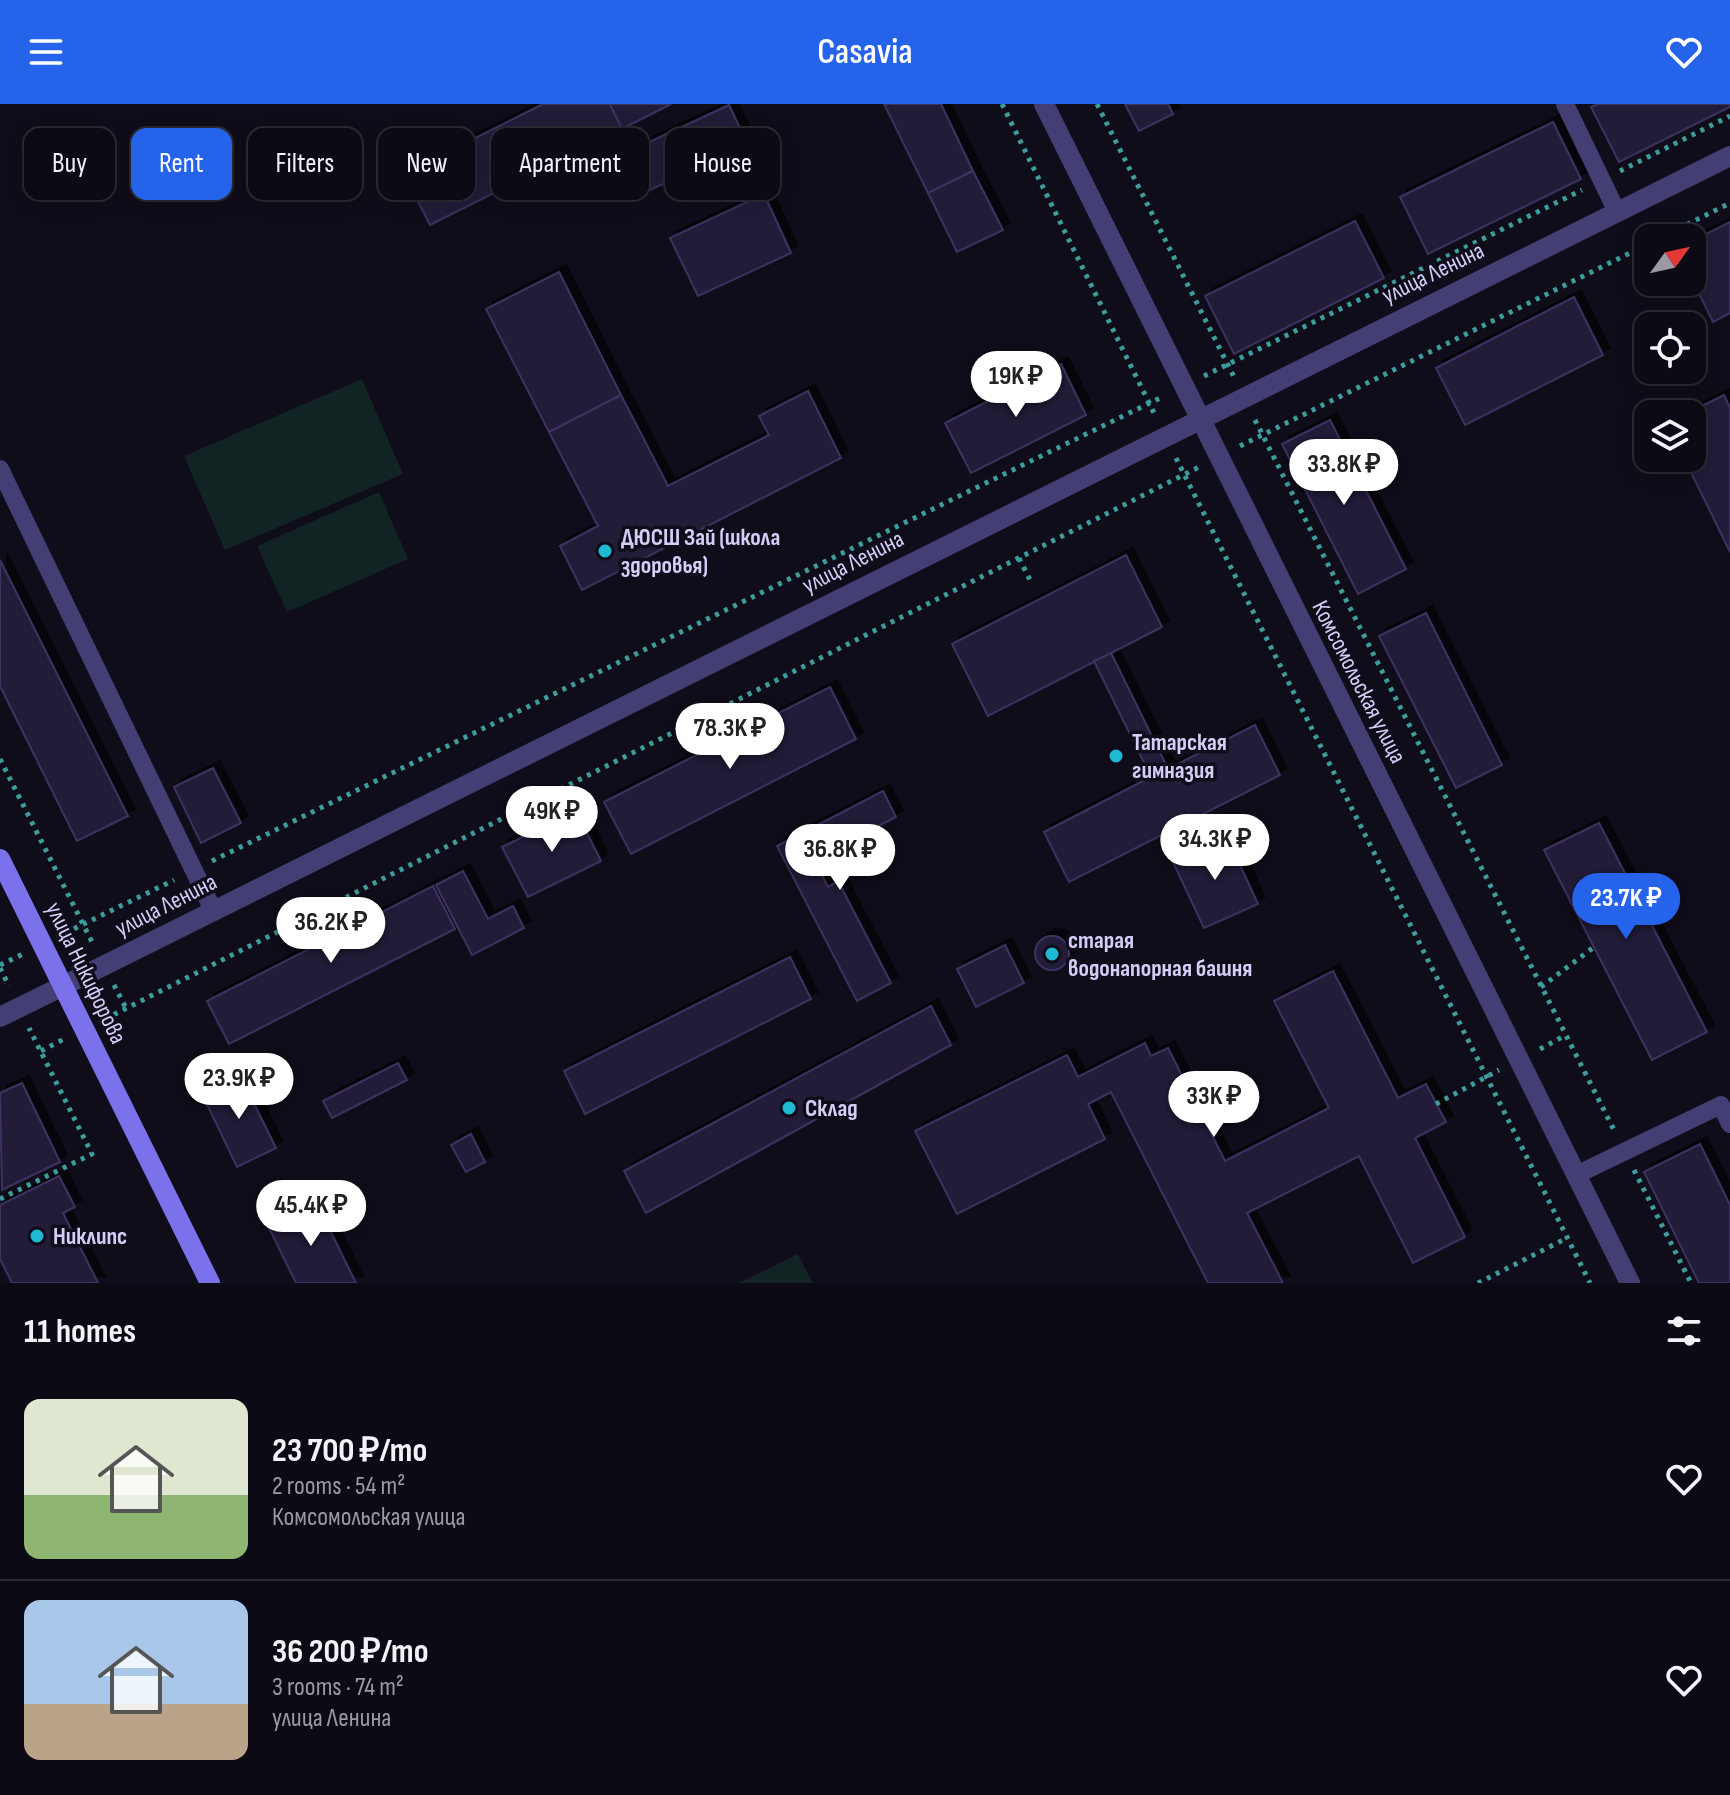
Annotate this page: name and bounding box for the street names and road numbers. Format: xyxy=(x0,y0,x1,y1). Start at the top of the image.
street label: улица Ленина xyxy=(1377,236,1489,310)
street label: улица Ленина xyxy=(797,524,909,600)
street label: Комсомольская улица xyxy=(1306,596,1412,768)
street label: улица Ленина xyxy=(110,867,222,943)
street label: улица Никифорова xyxy=(39,897,133,1049)

